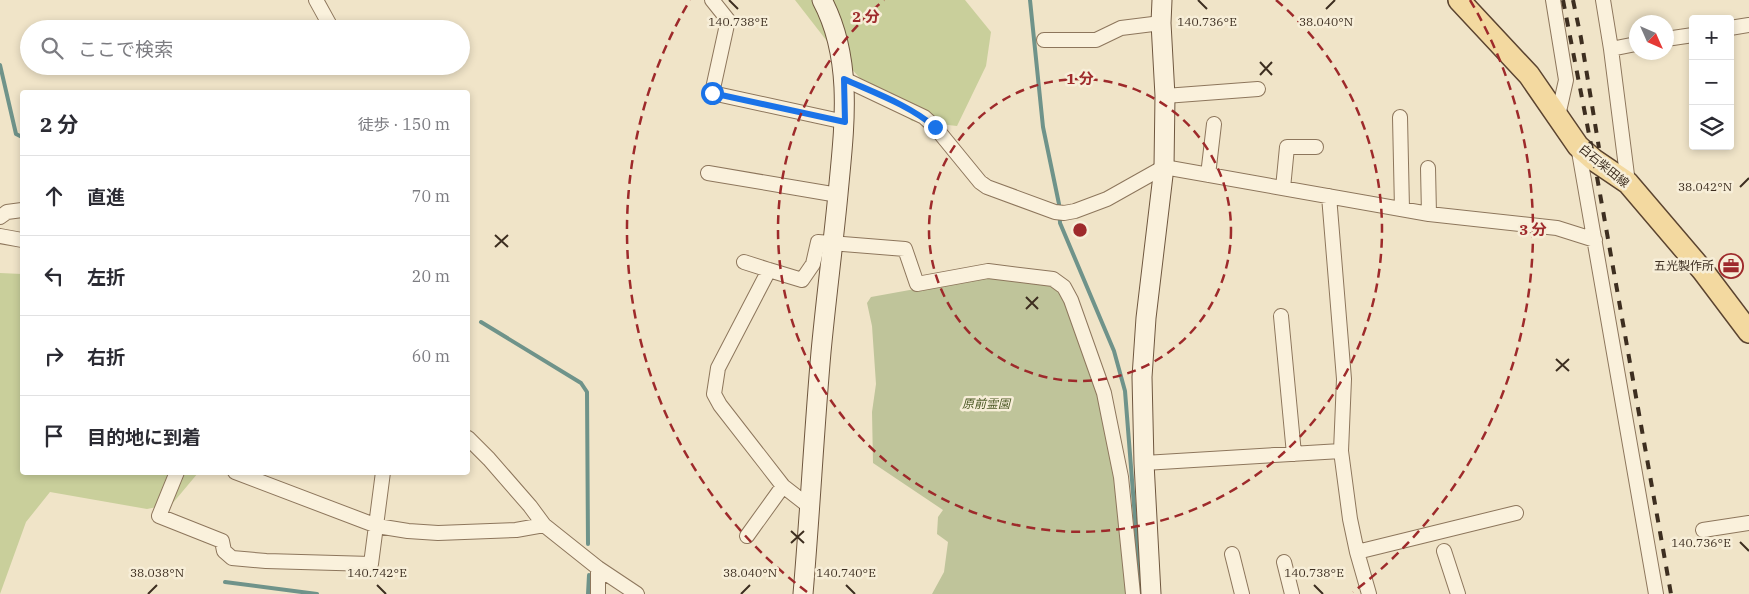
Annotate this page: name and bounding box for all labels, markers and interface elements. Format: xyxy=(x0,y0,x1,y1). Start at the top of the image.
text: 2 分 xyxy=(852,7,880,26)
text: 140.738°E xyxy=(708,14,768,29)
text: 140.736°E xyxy=(1177,14,1237,29)
text: 38.040°N xyxy=(1299,14,1353,29)
north arrow xyxy=(1629,15,1674,60)
map controls xyxy=(1689,15,1734,150)
button: + xyxy=(1689,15,1734,60)
search box xyxy=(20,20,470,75)
icon: search xyxy=(38,34,66,62)
text: ここで検索 xyxy=(78,37,173,61)
button: − xyxy=(1689,60,1734,105)
text: 1 分 xyxy=(1066,69,1094,88)
route start xyxy=(701,82,724,105)
button: layers xyxy=(1689,105,1734,150)
text: 2 分 xyxy=(40,110,78,138)
text: 徒歩 · 150 m xyxy=(358,114,450,134)
route end xyxy=(924,116,947,139)
street label: 白石柴田線 xyxy=(1576,141,1632,190)
text: 38.042°N xyxy=(1678,179,1732,194)
icon: ahead xyxy=(40,182,68,210)
text: 直進 xyxy=(87,185,125,209)
text: 70 m xyxy=(412,186,450,206)
text: 3 分 xyxy=(1519,220,1547,239)
centre of rings xyxy=(1071,221,1089,239)
office icon: 五光製作所 xyxy=(1718,253,1744,279)
place label: 五光製作所 xyxy=(1654,258,1714,273)
icon: left xyxy=(40,262,68,290)
text: 左折 xyxy=(87,265,125,289)
text: 20 m xyxy=(412,266,450,286)
icon: right xyxy=(40,342,68,370)
text: 右折 xyxy=(87,345,125,369)
text: 60 m xyxy=(412,346,450,366)
park label: 原前霊園 xyxy=(962,396,1012,411)
icon: arrive xyxy=(40,422,68,450)
text: 目的地に到着 xyxy=(87,425,201,449)
text: 140.736°E xyxy=(1671,535,1731,550)
text: 38.038°N xyxy=(130,565,184,580)
text: 140.742°E xyxy=(347,565,407,580)
text: 38.040°N xyxy=(723,565,777,580)
text: 140.740°E xyxy=(816,565,876,580)
text: 140.738°E xyxy=(1284,565,1344,580)

